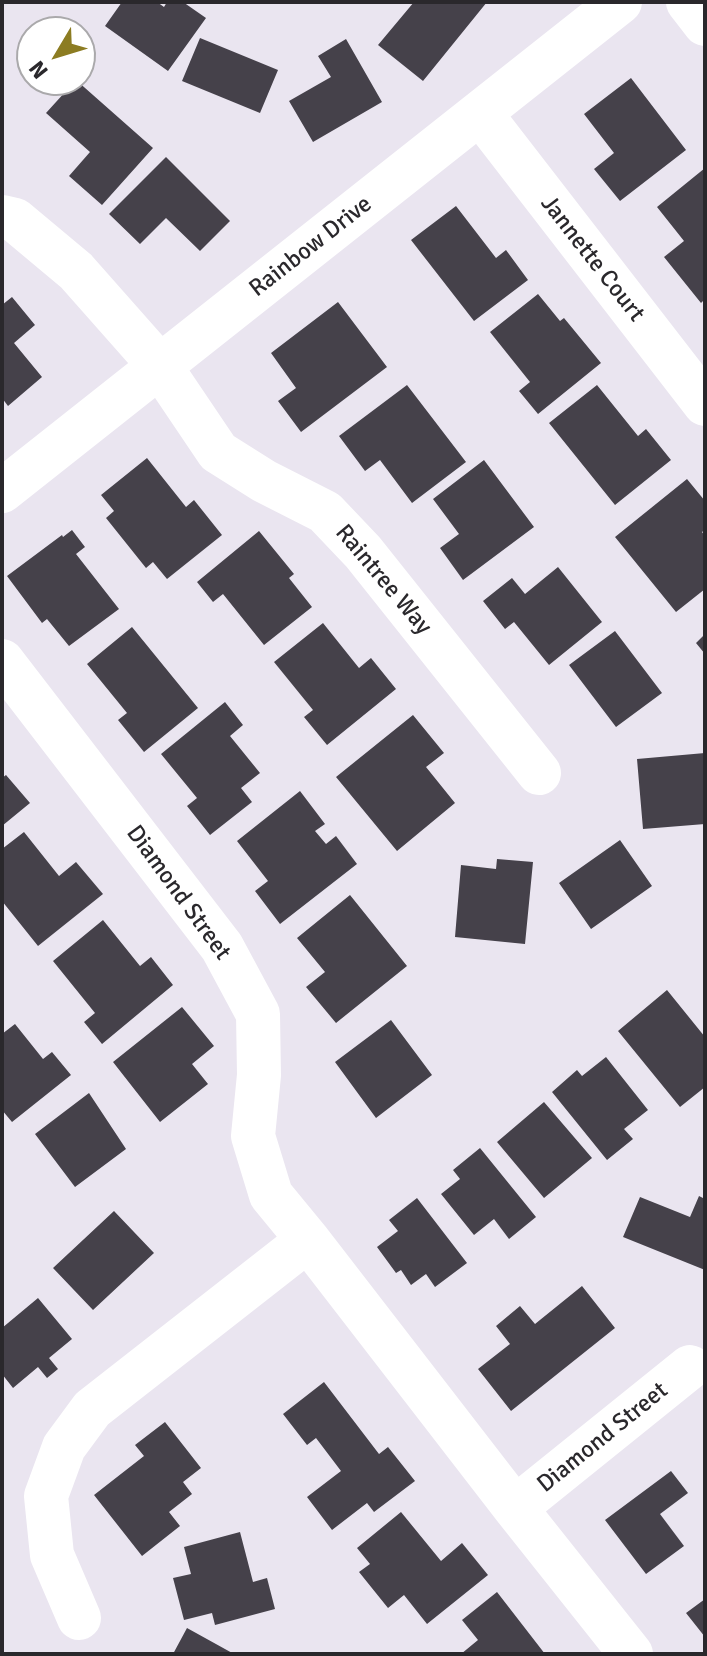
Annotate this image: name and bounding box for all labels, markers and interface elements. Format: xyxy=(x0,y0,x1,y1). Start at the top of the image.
north arrow xyxy=(16,16,96,96)
text: N xyxy=(23,56,54,84)
street label: Rainbow Drive xyxy=(244,190,378,304)
street label: Jannette Court xyxy=(534,190,650,328)
street label: Raintree Way xyxy=(329,519,437,641)
street label: Diamond Street xyxy=(119,820,237,966)
street label: Diamond Street xyxy=(532,1377,674,1499)

